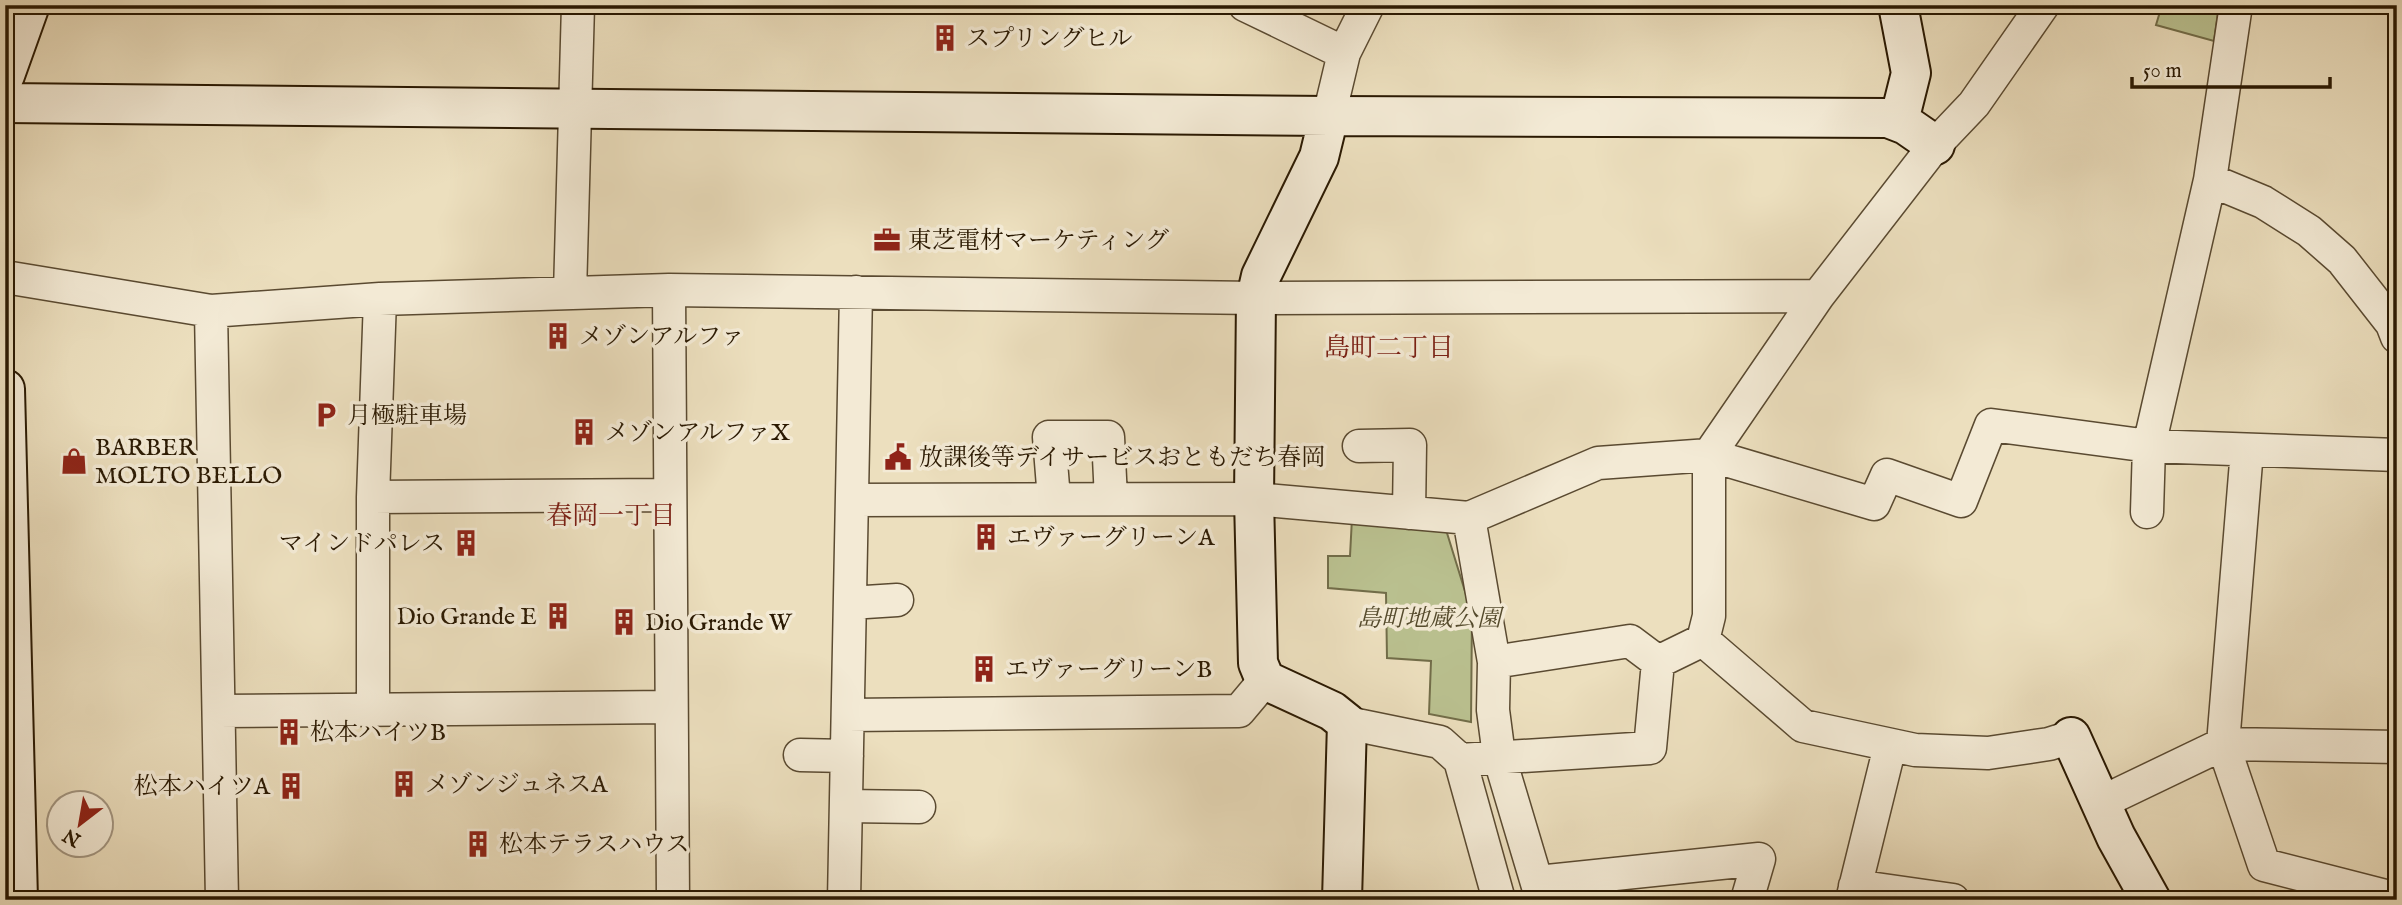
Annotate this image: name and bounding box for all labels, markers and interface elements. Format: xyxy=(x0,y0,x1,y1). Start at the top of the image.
building icon: スプリングヒル xyxy=(930,23,960,53)
place label: スプリングヒル xyxy=(966,24,1133,55)
scale bar xyxy=(2132,46,2330,90)
text: 50 m xyxy=(2143,58,2182,85)
office icon: 東芝電材マーケティング xyxy=(872,225,902,255)
place label: 東芝電材マーケティング xyxy=(908,226,1169,257)
building icon: メゾンアルファ xyxy=(543,321,573,351)
place label: メゾンアルファ xyxy=(579,322,745,353)
district label: 島町二丁目 xyxy=(1324,332,1454,365)
parking icon: 月極駐車場 xyxy=(311,400,341,430)
place label: 月極駐車場 xyxy=(347,401,467,432)
building icon: メゾンアルファX xyxy=(569,417,599,447)
place label: メゾンアルファX xyxy=(605,418,791,449)
place label: BARBER MOLTO BELLO xyxy=(95,433,282,492)
public building icon: 放課後等デイサービスおともだち春岡 xyxy=(883,442,913,472)
place label: 放課後等デイサービスおともだち春岡 xyxy=(919,443,1325,474)
shop icon: BARBER MOLTO BELLO xyxy=(59,446,89,476)
district label: 春岡一丁目 xyxy=(546,500,676,533)
building icon: エヴァーグリーンA xyxy=(971,522,1001,552)
place label: エヴァーグリーンA xyxy=(1007,523,1215,554)
building icon: マインドパレス xyxy=(451,528,481,558)
place label: マインドパレス xyxy=(279,529,445,560)
building icon: Dio Grande E xyxy=(543,601,573,631)
place label: Dio Grande E xyxy=(397,602,537,633)
park label: 島町地蔵公園 xyxy=(1357,604,1505,635)
building icon: Dio Grande W xyxy=(609,607,639,637)
place label: Dio Grande W xyxy=(645,608,793,639)
building icon: エヴァーグリーンB xyxy=(969,654,999,684)
place label: エヴァーグリーンB xyxy=(1005,655,1212,686)
building icon: 松本ハイツB xyxy=(274,717,304,747)
place label: 松本ハイツB xyxy=(310,718,446,749)
building icon: メゾンジュネスA xyxy=(389,769,419,799)
place label: メゾンジュネスA xyxy=(425,770,608,801)
building icon: 松本ハイツA xyxy=(276,771,306,801)
place label: 松本ハイツA xyxy=(134,772,271,803)
north arrow xyxy=(46,790,116,860)
text: N xyxy=(59,822,86,852)
building icon: 松本テラスハウス xyxy=(463,829,493,859)
place label: 松本テラスハウス xyxy=(499,830,690,861)

